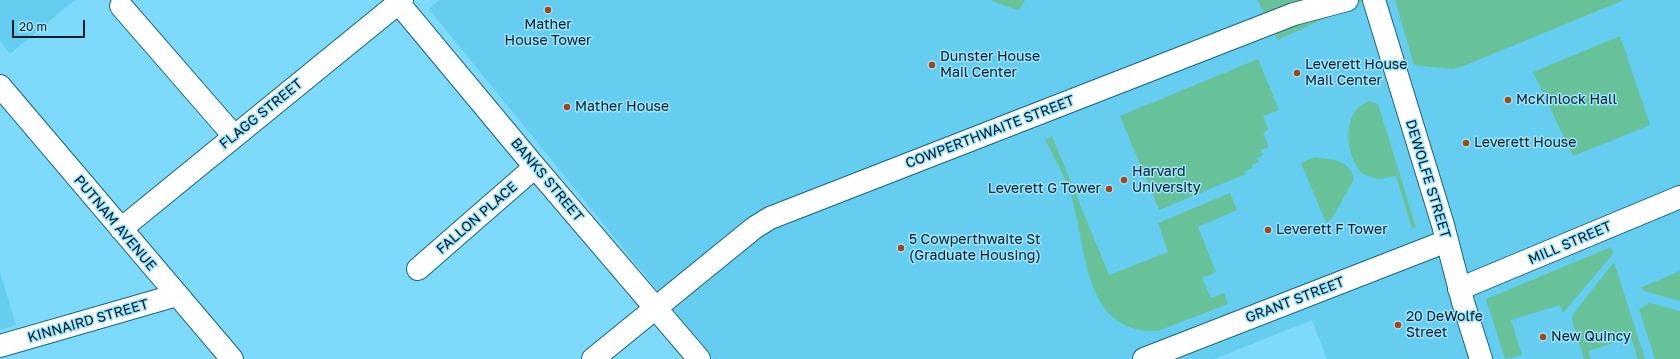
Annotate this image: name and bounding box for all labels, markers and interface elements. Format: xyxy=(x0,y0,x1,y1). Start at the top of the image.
marker: Mather House Tower xyxy=(543,5,553,15)
scale bar xyxy=(14,12,87,38)
place label: Mather House Tower xyxy=(504,17,592,50)
text: 20 m xyxy=(19,19,47,34)
place label: Dunster House Mail Center xyxy=(940,49,1040,82)
place label: Leverett House Mail Center xyxy=(1305,57,1407,90)
marker: Dunster House Mail Center xyxy=(927,60,937,70)
marker: Leverett House Mail Center xyxy=(1292,68,1302,78)
street label: FLAGG STREET xyxy=(216,75,306,153)
street label: COWPERTHWAITE STREET xyxy=(903,92,1077,172)
place label: McKinlock Hall xyxy=(1516,92,1617,108)
marker: McKinlock Hall xyxy=(1503,95,1513,105)
place label: Mather House xyxy=(575,99,669,115)
marker: Mather House xyxy=(562,102,572,112)
street label: DEWOLFE STREET xyxy=(1402,118,1454,240)
street label: BANKS STREET xyxy=(507,135,587,225)
place label: Leverett House xyxy=(1474,135,1576,151)
marker: Leverett House xyxy=(1461,138,1471,148)
place label: Harvard University xyxy=(1132,164,1201,196)
street label: PUTNAM AVENUE xyxy=(70,172,160,274)
marker: Harvard University xyxy=(1119,175,1129,185)
street label: FALLON PLACE xyxy=(433,178,521,258)
place label: Leverett G Tower xyxy=(988,181,1101,197)
marker: Leverett G Tower xyxy=(1104,184,1114,194)
street label: MILL STREET xyxy=(1526,218,1614,268)
place label: Leverett F Tower xyxy=(1276,222,1388,238)
marker: Leverett F Tower xyxy=(1263,225,1273,235)
place label: 5 Cowperthwaite St (Graduate Housing) xyxy=(909,232,1041,264)
marker: 5 Cowperthwaite St (Graduate Housing) xyxy=(896,243,906,253)
street label: GRANT STREET xyxy=(1243,273,1347,327)
street label: KINNAIRD STREET xyxy=(26,296,150,346)
place label: 20 DeWolfe Street xyxy=(1406,309,1483,342)
marker: 20 DeWolfe Street xyxy=(1393,320,1403,330)
place label: New Quincy xyxy=(1551,329,1631,345)
marker: New Quincy xyxy=(1538,332,1548,342)

